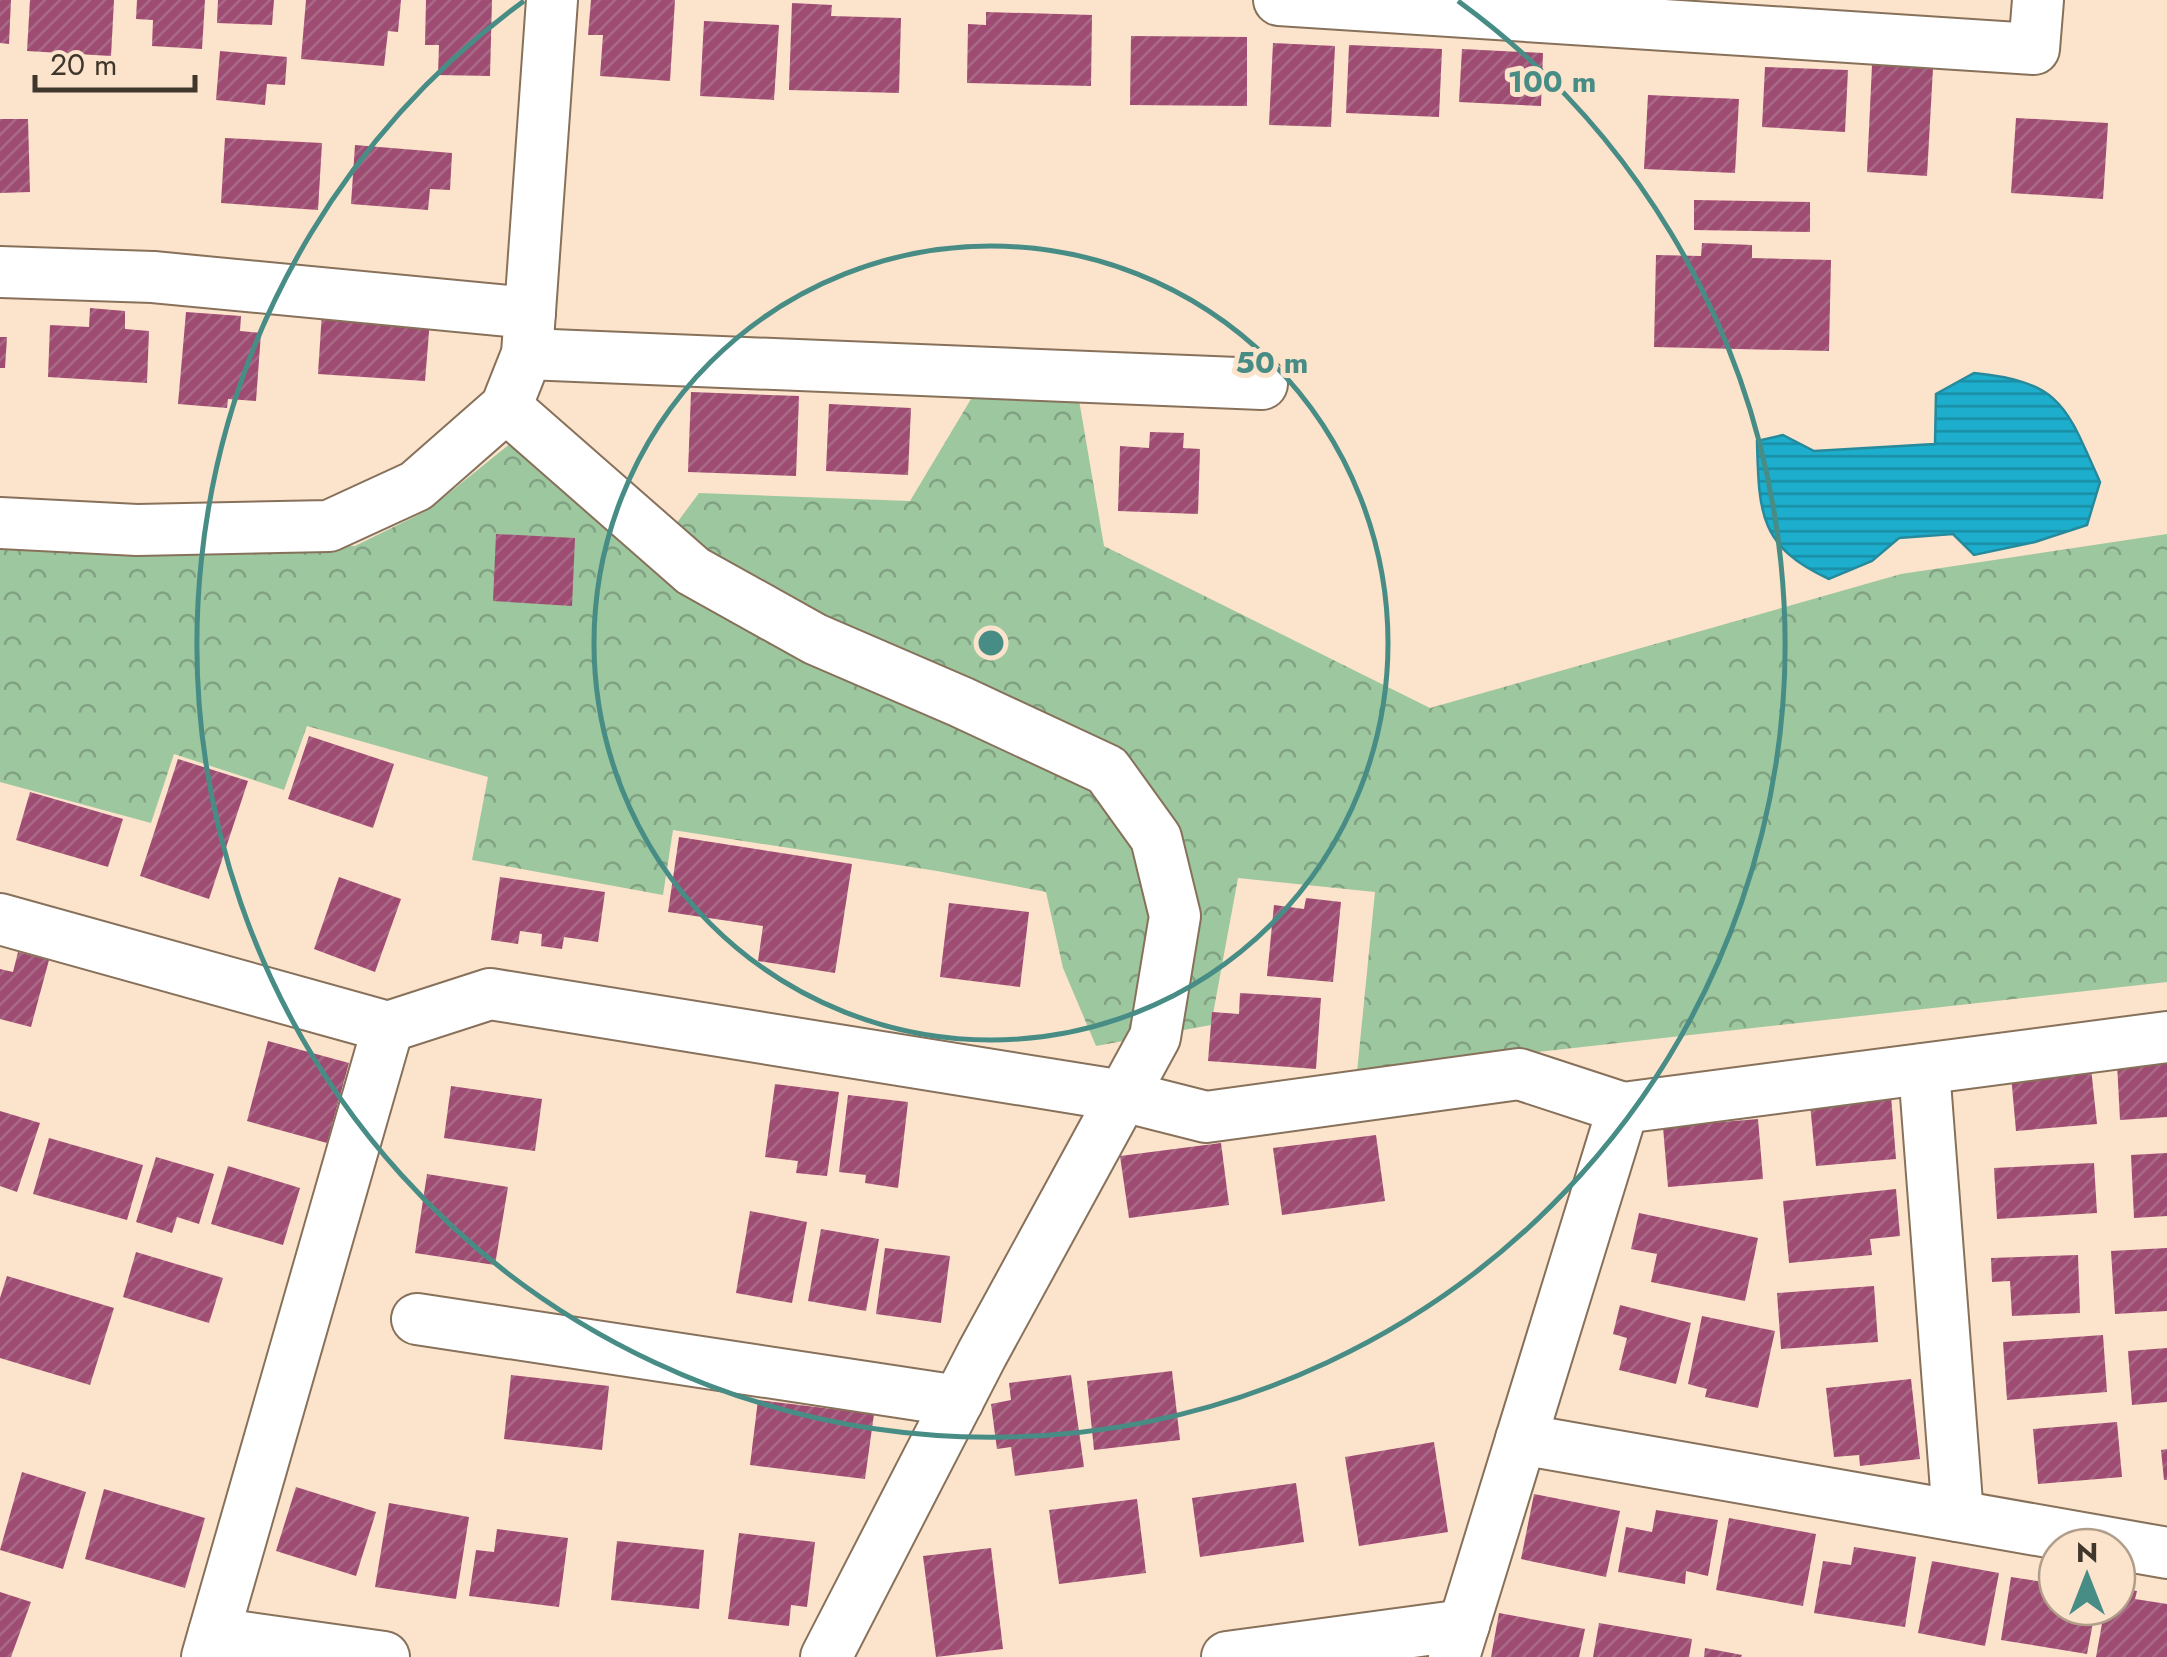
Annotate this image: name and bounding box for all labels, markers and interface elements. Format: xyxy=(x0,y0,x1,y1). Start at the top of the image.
scale bar xyxy=(35,30,195,92)
text: 20 m xyxy=(50,43,117,86)
text: 100 m xyxy=(1508,60,1596,103)
text: 50 m xyxy=(1236,341,1308,384)
centre of rings xyxy=(973,625,1009,661)
north arrow xyxy=(2037,1527,2137,1627)
text: N xyxy=(2076,1532,2098,1573)

